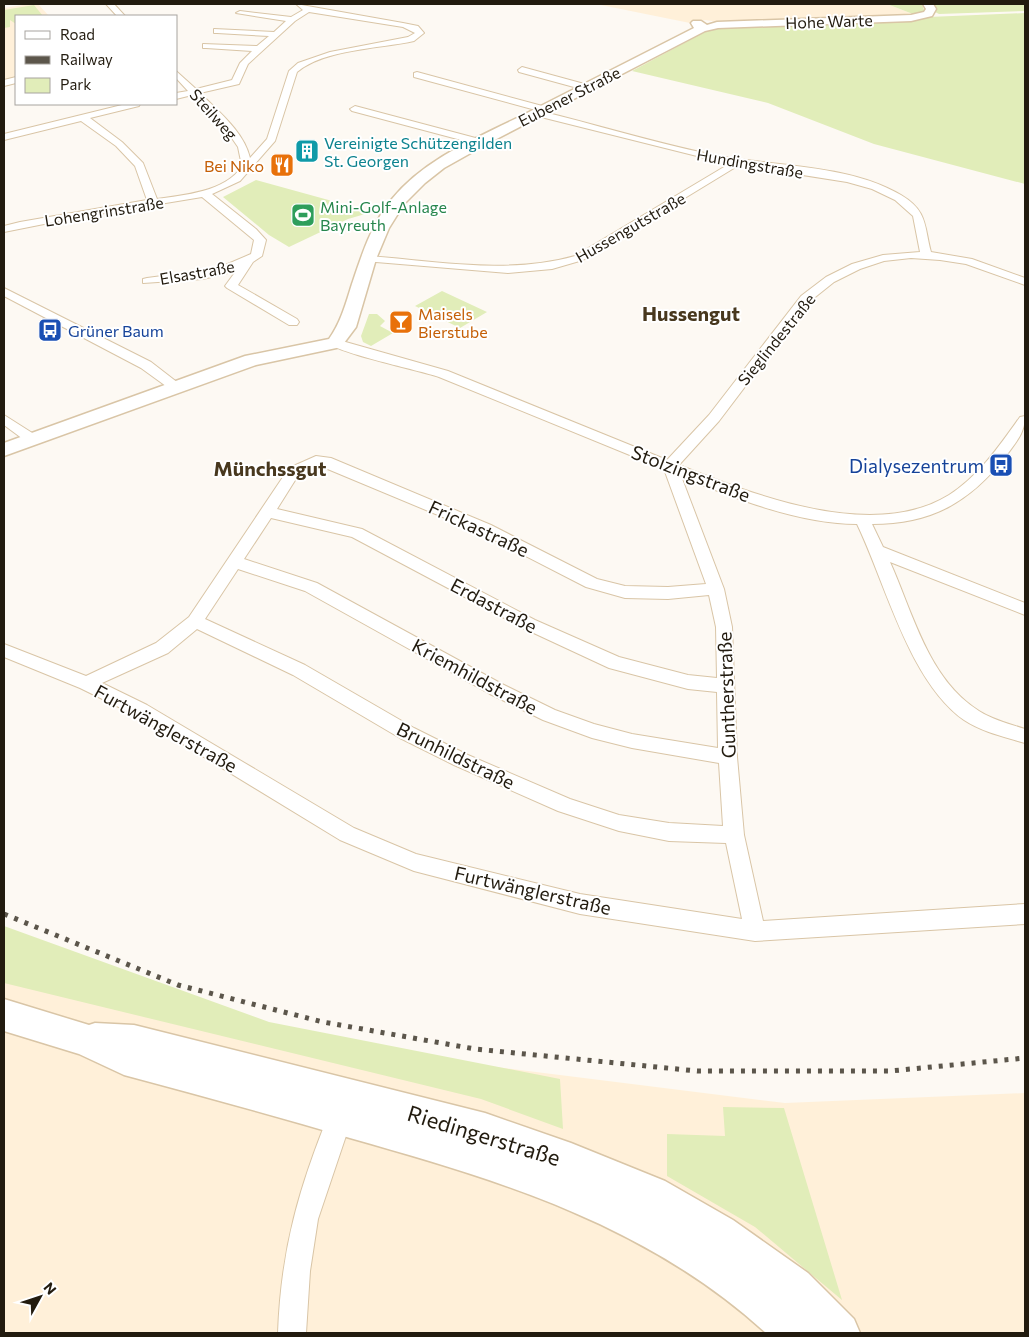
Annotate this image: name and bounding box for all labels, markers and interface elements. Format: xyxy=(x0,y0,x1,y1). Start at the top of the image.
street label: Hohe Warte xyxy=(785,10,873,32)
legend xyxy=(15,15,178,105)
text: Road xyxy=(60,25,95,43)
text: Railway xyxy=(60,50,113,68)
street label: Eubener Straße xyxy=(515,62,623,130)
text: Park xyxy=(60,75,91,93)
street label: Steilweg xyxy=(186,85,242,144)
place label: Vereinigte Schützengilden St. Georgen xyxy=(324,133,512,170)
building icon: Vereinigte Schützengilden St. Georgen xyxy=(294,138,320,164)
street label: Hundingstraße xyxy=(695,144,805,182)
restaurant icon: Bei Niko xyxy=(269,152,295,178)
place label: Bei Niko xyxy=(204,156,264,175)
street label: Hussengutstraße xyxy=(572,188,688,266)
street label: Lohengrinstraße xyxy=(43,192,165,230)
place label: Mini-Golf-Anlage Bayreuth xyxy=(320,197,447,234)
sports icon: Mini-Golf-Anlage Bayreuth xyxy=(290,202,316,228)
street label: Elsastraße xyxy=(158,256,236,288)
street label: Sieglindestraße xyxy=(733,289,819,389)
district label: Hussengut xyxy=(642,301,740,325)
place label: Maisels Bierstube xyxy=(418,304,488,341)
bar icon: Maisels Bierstube xyxy=(388,309,414,335)
bus stop icon: Grüner Baum xyxy=(37,317,63,343)
place label: Grüner Baum xyxy=(68,321,164,340)
street label: Stolzingstraße xyxy=(628,440,754,506)
bus stop icon: Dialysezentrum xyxy=(988,452,1014,478)
place label: Dialysezentrum xyxy=(849,454,984,477)
district label: Münchssgut xyxy=(214,456,326,480)
street label: Frickastraße xyxy=(425,495,533,561)
street label: Erdastraße xyxy=(447,573,541,637)
street label: Guntherstraße xyxy=(712,631,740,759)
street label: Kriemhildstraße xyxy=(408,633,542,719)
street label: Furtwänglerstraße xyxy=(90,679,242,777)
street label: Brunhildstraße xyxy=(393,717,519,793)
street label: Furtwänglerstraße xyxy=(452,861,614,919)
street label: Riedingerstraße xyxy=(404,1099,564,1171)
north arrow xyxy=(15,1272,65,1322)
text: N xyxy=(40,1279,60,1298)

